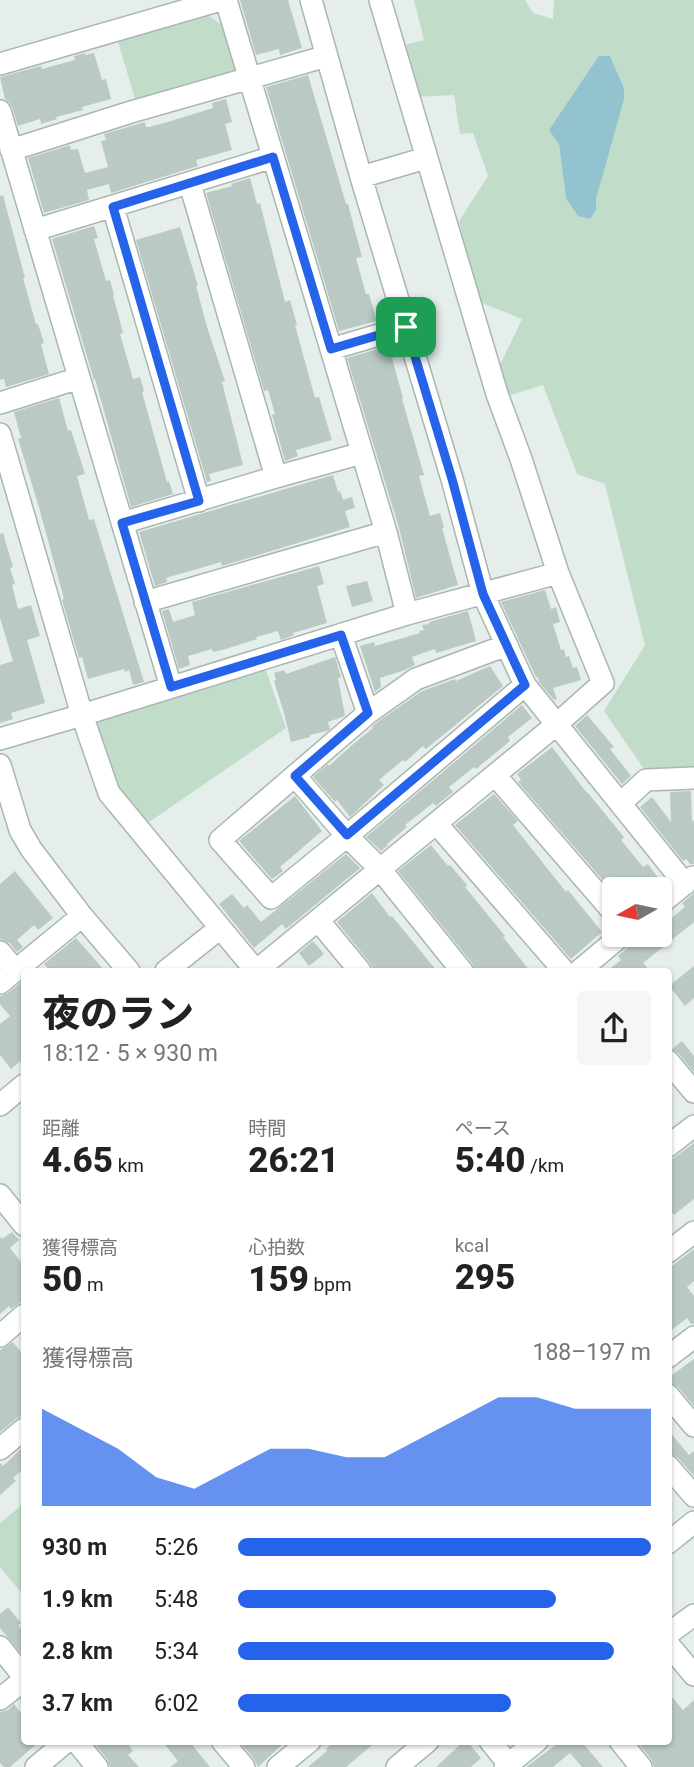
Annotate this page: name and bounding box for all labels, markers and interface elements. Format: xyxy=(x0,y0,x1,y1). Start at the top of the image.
pin xyxy=(376,297,436,357)
icon: arrive xyxy=(387,308,425,346)
north arrow xyxy=(602,877,672,947)
map controls xyxy=(602,877,672,947)
button: share xyxy=(577,991,651,1065)
text: 夜のラン xyxy=(42,992,194,1036)
text: 18:12 · 5 × 930 m xyxy=(42,1040,218,1067)
text: 距離 xyxy=(42,1117,80,1140)
text: 時間 xyxy=(248,1117,286,1140)
text: ペース xyxy=(455,1117,511,1140)
text: 4.65 xyxy=(42,1140,113,1181)
text: 26:21 xyxy=(248,1140,339,1181)
text: 5:40 xyxy=(455,1140,525,1181)
text: km xyxy=(113,1154,144,1177)
text: /km xyxy=(525,1154,564,1177)
text: kcal xyxy=(455,1234,489,1257)
text: 獲得標高 xyxy=(42,1236,118,1259)
text: 心拍数 xyxy=(248,1236,305,1259)
text: 295 xyxy=(455,1257,515,1298)
text: 50 xyxy=(42,1259,82,1300)
text: 159 xyxy=(248,1259,309,1300)
text: m xyxy=(82,1273,104,1296)
text: bpm xyxy=(309,1273,352,1296)
text: 188–197 m xyxy=(532,1339,651,1366)
text: 獲得標高 xyxy=(42,1345,134,1372)
text: 930 m xyxy=(42,1534,107,1561)
text: 5:26 xyxy=(154,1534,198,1561)
text: 1.9 km xyxy=(42,1586,113,1613)
text: 5:48 xyxy=(154,1586,198,1613)
text: 2.8 km xyxy=(42,1638,113,1665)
text: 5:34 xyxy=(154,1638,198,1665)
text: 3.7 km xyxy=(42,1690,113,1717)
text: 6:02 xyxy=(154,1690,198,1717)

